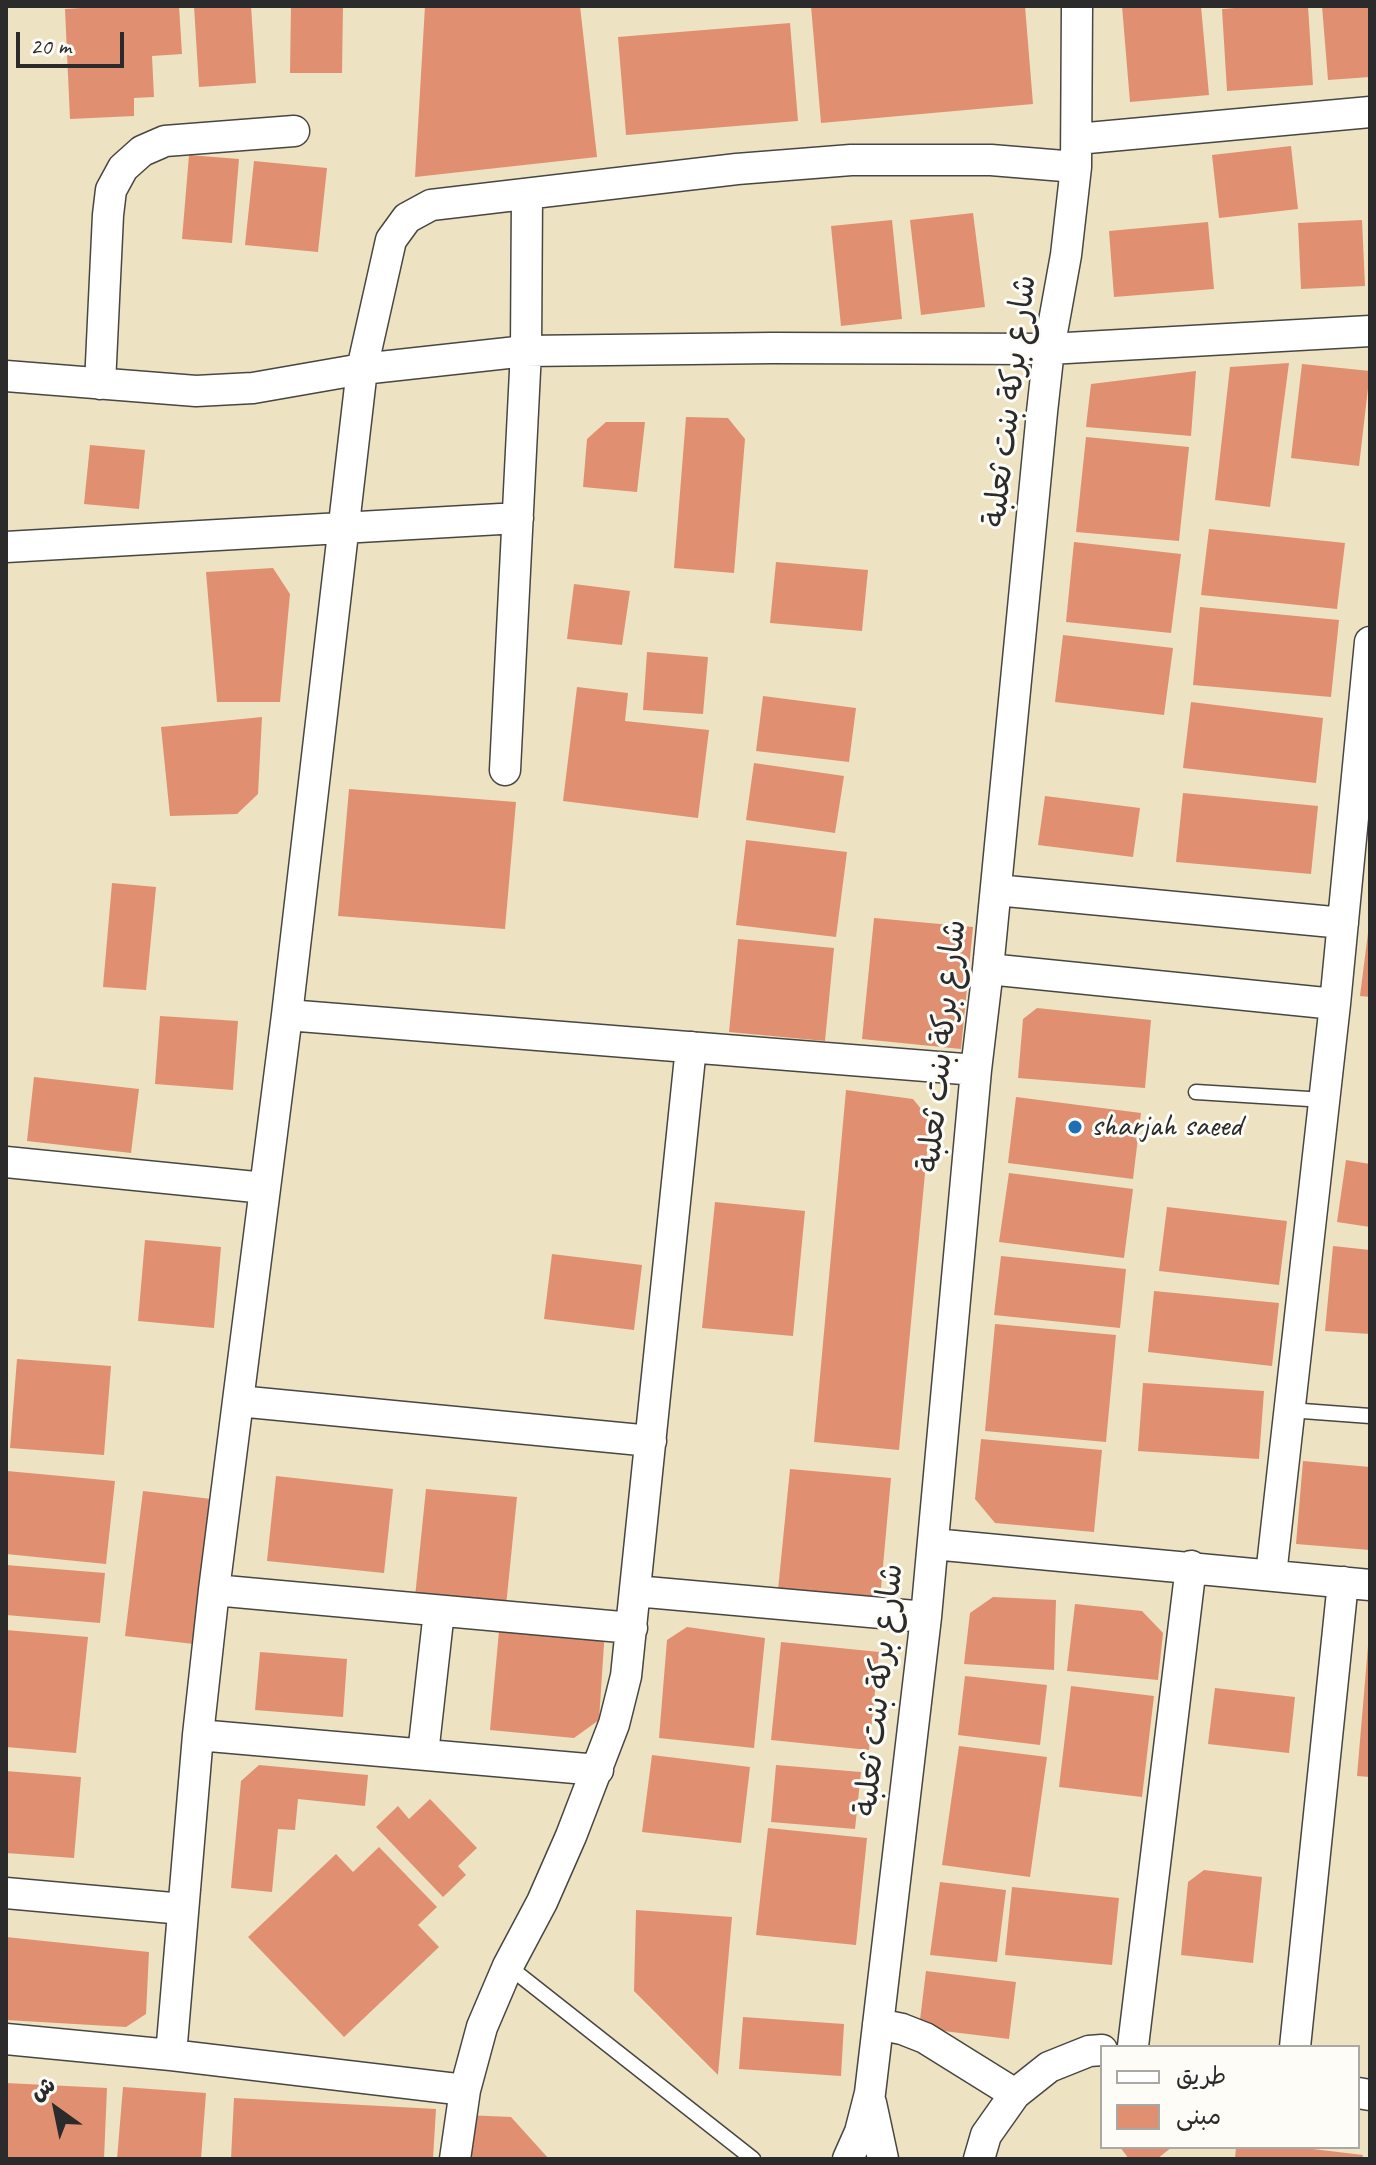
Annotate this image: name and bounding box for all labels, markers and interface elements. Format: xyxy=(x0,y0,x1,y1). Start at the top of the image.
scale bar xyxy=(20,16,128,66)
text: 20 m xyxy=(30,31,71,61)
street label: شارع بركة بنت ثعلبة xyxy=(976,273,1046,529)
street label: شارع بركة بنت ثعلبة xyxy=(911,918,975,1174)
place label: sharjah saeed xyxy=(1091,1108,1242,1146)
marker: sharjah saeed xyxy=(1066,1118,1084,1136)
street label: شارع بركة بنت ثعلبة xyxy=(848,1562,912,1818)
legend xyxy=(1100,2045,1360,2149)
text: طريق xyxy=(1176,2061,1226,2091)
north arrow xyxy=(16,2069,96,2149)
text: ش xyxy=(25,2071,61,2107)
text: مبنى xyxy=(1176,2101,1221,2131)

